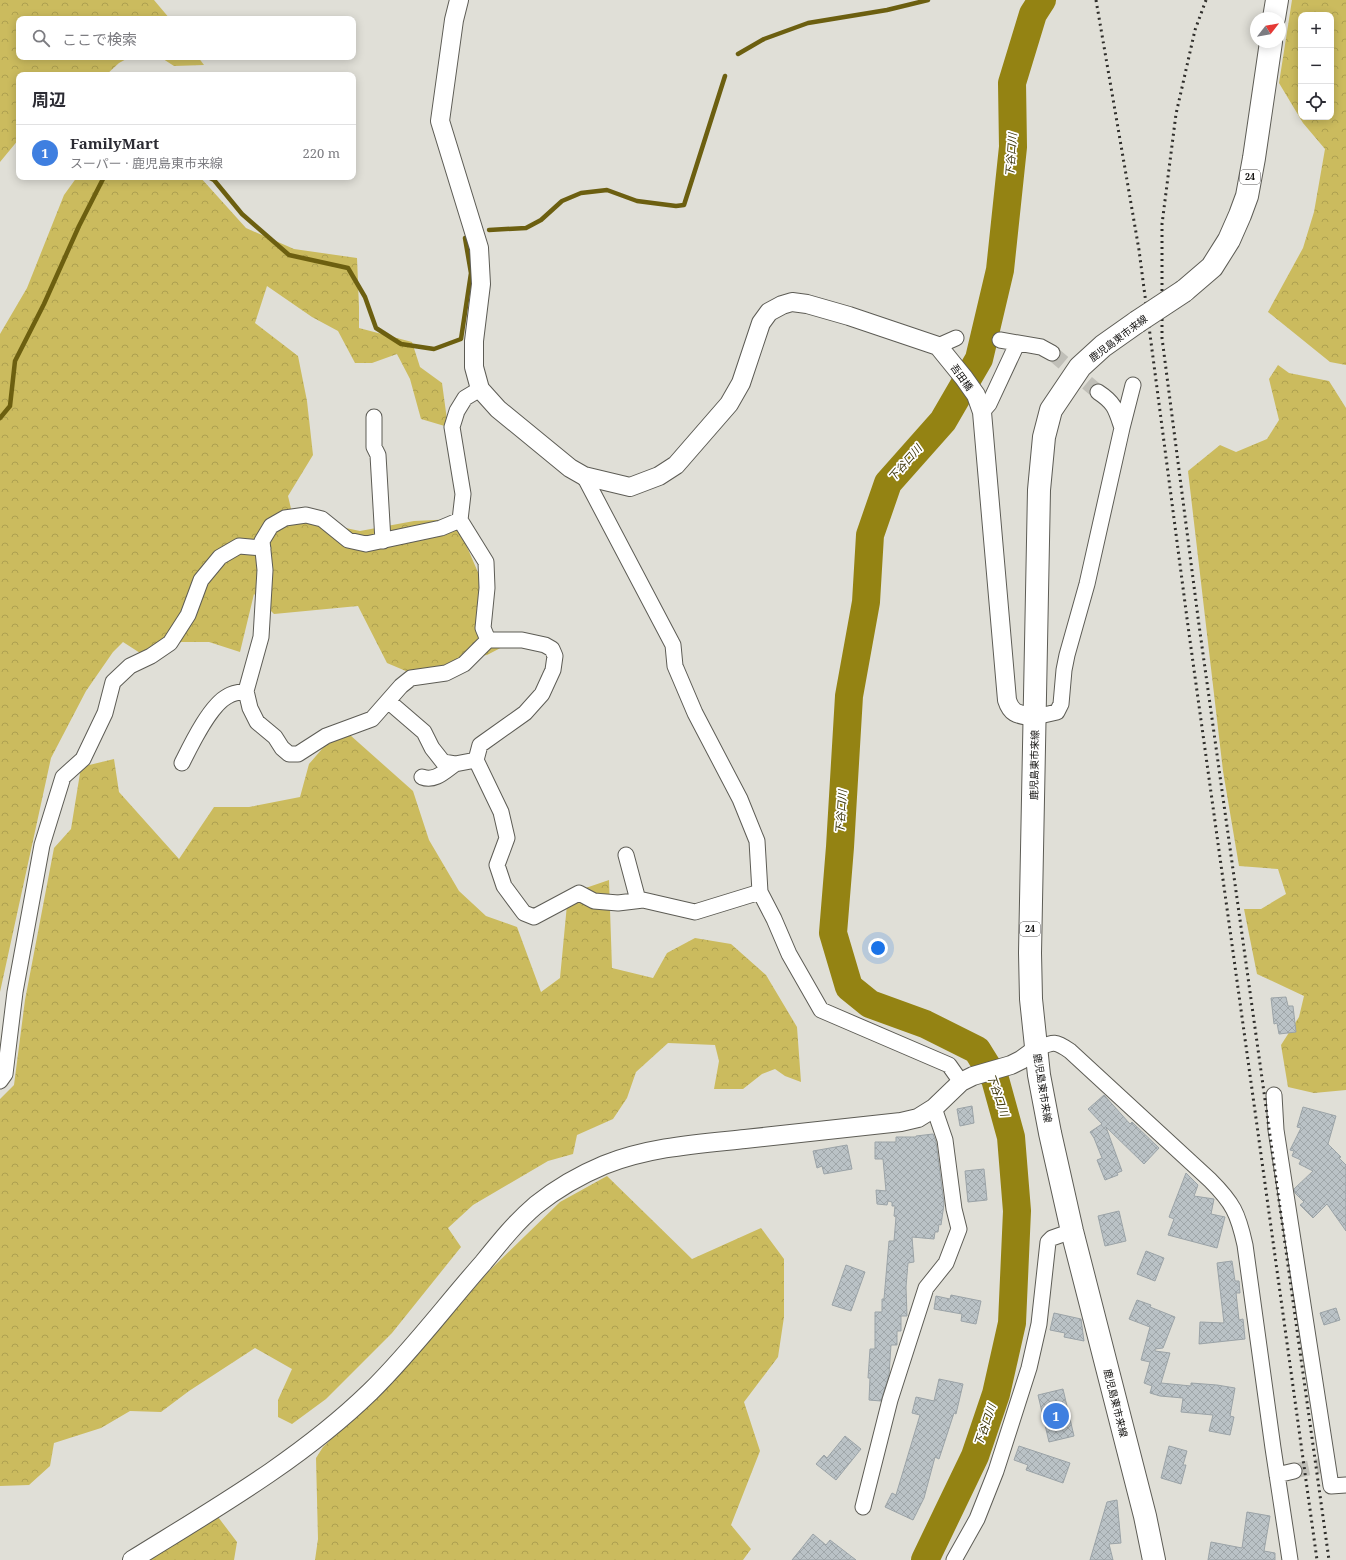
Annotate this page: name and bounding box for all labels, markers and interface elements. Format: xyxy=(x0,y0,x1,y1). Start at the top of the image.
north arrow xyxy=(1250,12,1286,48)
map controls xyxy=(1298,12,1334,120)
button: + xyxy=(1298,12,1334,48)
search box xyxy=(16,16,356,60)
icon: search xyxy=(30,27,52,49)
text: ここで検索 xyxy=(62,29,137,49)
button: − xyxy=(1298,48,1334,84)
button: locate xyxy=(1298,84,1334,120)
text: 周辺 xyxy=(32,88,66,111)
water label: 下谷口川 xyxy=(1001,131,1020,177)
text: FamilyMart xyxy=(70,133,159,153)
text: 1 xyxy=(41,144,49,162)
text: 220 m xyxy=(303,144,340,162)
text: スーパー · 鹿児島東市来線 xyxy=(70,154,223,172)
road number: 24 xyxy=(1240,170,1260,184)
street label: 鹿児島東市来線 xyxy=(1086,311,1150,365)
street label: 吾田橋 xyxy=(948,361,976,393)
water label: 下谷口川 xyxy=(885,440,925,484)
street label: 鹿児島東市来線 xyxy=(1026,730,1042,800)
water label: 下谷口川 xyxy=(831,788,850,834)
road number: 24 xyxy=(1020,922,1040,936)
your location xyxy=(868,938,888,958)
street label: 鹿児島東市来線 xyxy=(1031,1052,1055,1124)
water label: 下谷口川 xyxy=(984,1072,1013,1119)
street label: 鹿児島東市来線 xyxy=(1101,1367,1131,1439)
water label: 下谷口川 xyxy=(970,1401,999,1448)
pin: 1 xyxy=(1043,1401,1069,1431)

